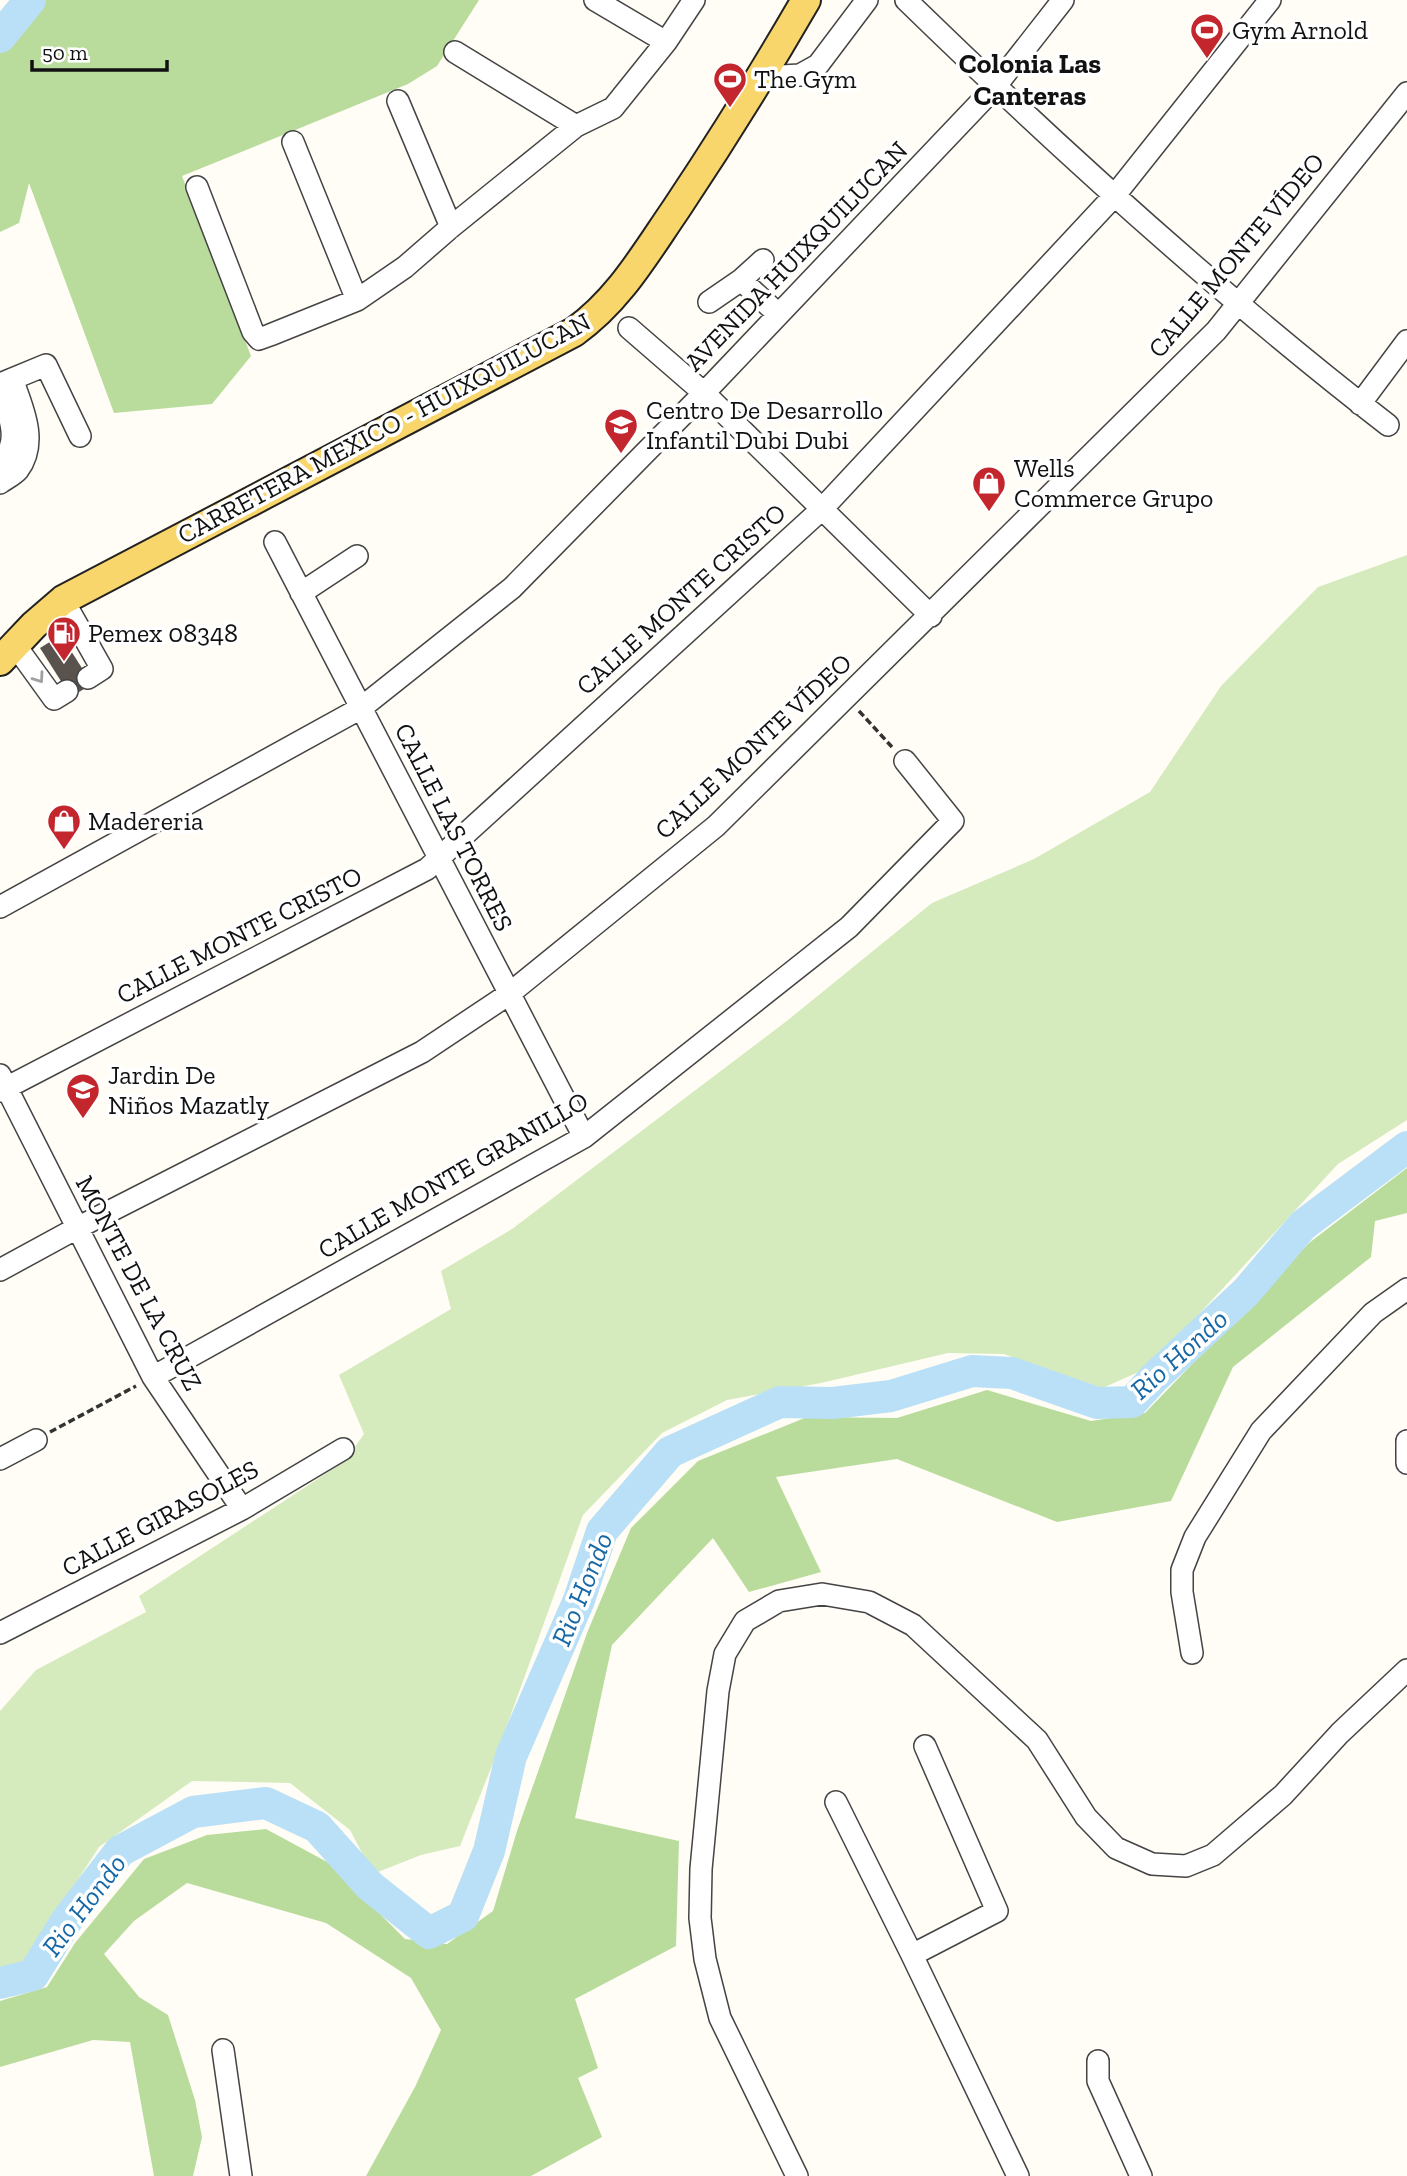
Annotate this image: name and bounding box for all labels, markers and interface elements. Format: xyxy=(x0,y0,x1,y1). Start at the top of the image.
sports icon: Gym Arnold xyxy=(1188,11,1226,60)
place label: Gym Arnold xyxy=(1232,14,1368,46)
scale bar xyxy=(32,28,166,72)
text: 50 m xyxy=(42,40,88,65)
district label: Colonia Las Canteras xyxy=(959,47,1101,112)
sports icon: The Gym xyxy=(711,60,749,109)
place label: The Gym xyxy=(754,63,857,95)
street label: AVENIDA HUIXQUILUCAN xyxy=(678,134,914,378)
street label: CALLE MONTE VÍDEO xyxy=(1141,146,1331,364)
street label: CARRETERA MEXICO - HUIXQUILUCAN xyxy=(172,305,596,551)
place label: Centro De Desarrollo Infantil Dubi Dubi xyxy=(646,394,883,456)
school or university icon: Centro De Desarrollo Infantil Dubi Dubi xyxy=(602,406,640,455)
place label: Wells Commerce Grupo xyxy=(1014,452,1213,514)
shop icon: Wells Commerce Grupo xyxy=(970,464,1008,513)
street label: CALLE MONTE CRISTO xyxy=(570,496,792,702)
fuel station icon: Pemex 08348 xyxy=(45,614,83,663)
place label: Pemex 08348 xyxy=(88,617,238,649)
street label: CALLE MONTE VÍDEO xyxy=(648,646,858,846)
one-way arrow xyxy=(31,670,43,683)
street label: CALLE LAS TORRES xyxy=(388,718,520,936)
shop icon: Madereria xyxy=(45,802,83,851)
place label: Madereria xyxy=(88,805,204,837)
street label: CALLE MONTE CRISTO xyxy=(111,859,367,1011)
place label: Jardin De Niños Mazatly xyxy=(108,1059,270,1121)
school or university icon: Jardin De Niños Mazatly xyxy=(64,1071,102,1120)
street label: CALLE MONTE GRANILLO xyxy=(312,1084,594,1266)
street label: MONTE DE LA CRUZ xyxy=(69,1170,209,1396)
water label: Rio Hondo xyxy=(1124,1302,1234,1406)
street label: CALLE GIRASOLES xyxy=(56,1453,264,1583)
water label: Rio Hondo xyxy=(544,1528,620,1650)
water label: Rio Hondo xyxy=(35,1847,133,1963)

